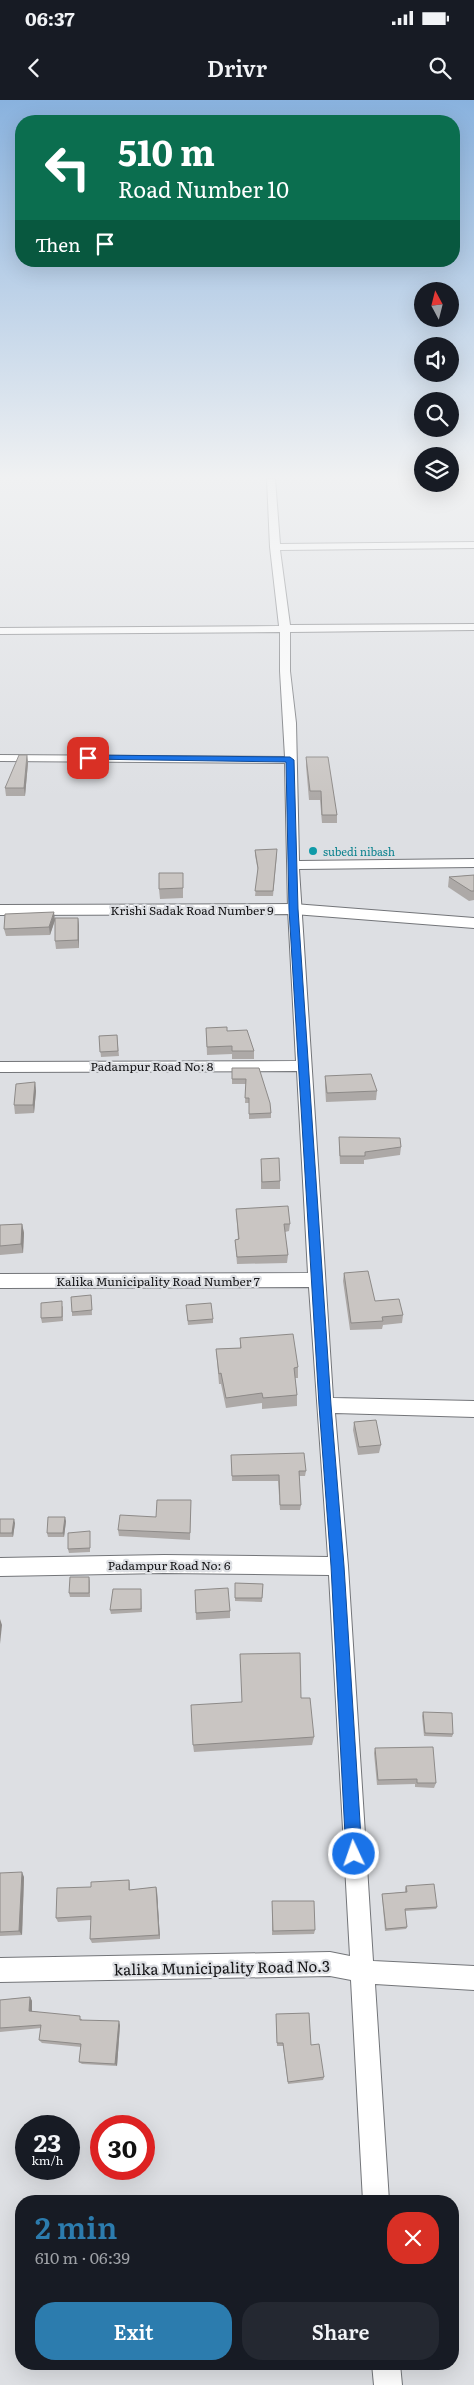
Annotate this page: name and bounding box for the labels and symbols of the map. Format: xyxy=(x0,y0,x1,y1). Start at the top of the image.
north arrow xyxy=(414,282,459,328)
pin xyxy=(67,737,109,779)
place label: subedi nibash xyxy=(323,843,395,859)
marker: subedi nibash xyxy=(307,845,319,857)
street label: Krishi Sadak Road Number 9 xyxy=(110,901,274,919)
street label: Padampur Road No: 8 xyxy=(91,1057,214,1075)
street label: Kalika Municipality Road Number 7 xyxy=(56,1272,260,1290)
street label: Padampur Road No: 6 xyxy=(108,1556,231,1574)
position arrow xyxy=(327,1827,379,1879)
street label: kalika Municipality Road No.3 xyxy=(114,1954,330,1980)
speed limit sign: 30 xyxy=(90,2115,155,2180)

